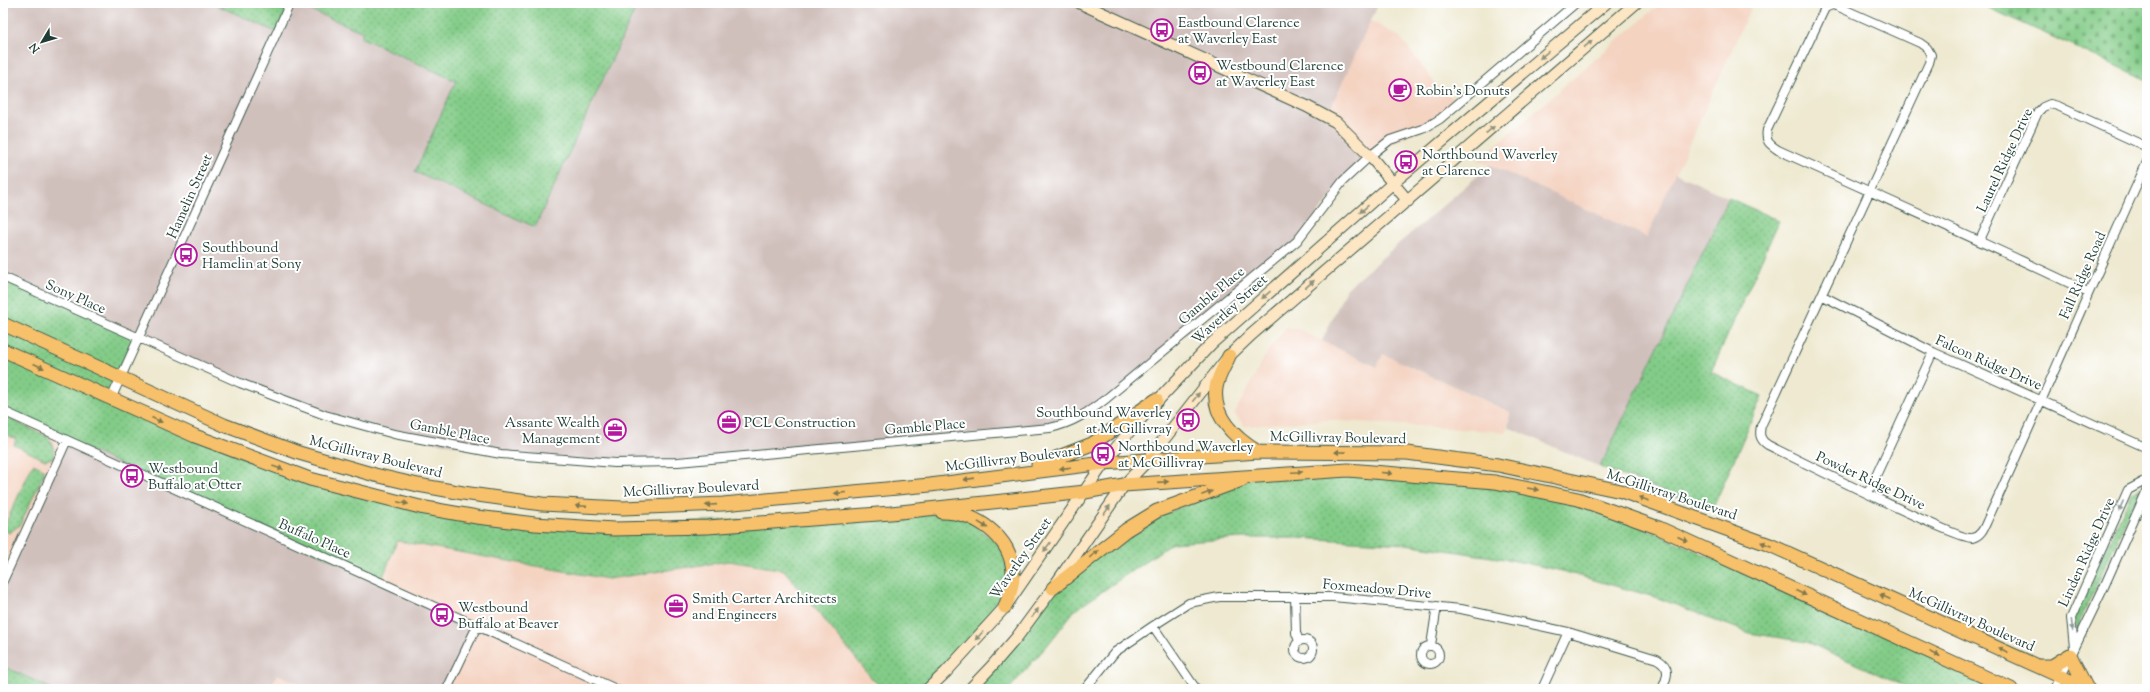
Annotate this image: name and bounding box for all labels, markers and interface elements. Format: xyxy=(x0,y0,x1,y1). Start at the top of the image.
place label: Eastbound Clarence at Waverley East xyxy=(1178,14,1300,50)
bus stop icon: Eastbound Clarence at Waverley East xyxy=(1149,17,1175,43)
north arrow xyxy=(22,22,62,62)
text: N xyxy=(26,39,45,57)
one-way arrow xyxy=(1583,40,1594,49)
one-way arrow xyxy=(1539,51,1550,60)
place label: Westbound Clarence at Waverley East xyxy=(1216,57,1343,93)
bus stop icon: Westbound Clarence at Waverley East xyxy=(1187,60,1213,86)
cafe icon: Robin's Donuts xyxy=(1387,77,1413,103)
place label: Robin's Donuts xyxy=(1416,82,1510,102)
street label: Laurel Ridge Drive xyxy=(1973,105,2039,216)
one-way arrow xyxy=(1485,125,1496,134)
place label: Northbound Waverley at Clarence xyxy=(1422,146,1558,182)
bus stop icon: Northbound Waverley at Clarence xyxy=(1393,149,1419,175)
street label: Hamelin Street xyxy=(163,151,218,242)
one-way arrow xyxy=(1359,204,1369,214)
street label: Fall Ridge Road xyxy=(2056,229,2112,323)
place label: Southbound Hamelin at Sony xyxy=(202,239,302,275)
bus stop icon: Southbound Hamelin at Sony xyxy=(173,242,199,268)
street label: Gamble Place xyxy=(1175,263,1250,330)
street label: Waverley Street xyxy=(1188,271,1273,350)
street label: Sony Place xyxy=(42,276,109,320)
one-way arrow xyxy=(1305,279,1316,288)
one-way arrow xyxy=(1262,290,1271,299)
street label: Falcon Ridge Drive xyxy=(1932,331,2045,396)
one-way arrow xyxy=(33,364,45,370)
one-way arrow xyxy=(1192,392,1201,403)
place label: Southbound Waverley at McGillivray xyxy=(1036,404,1172,440)
bus stop icon: Southbound Waverley at McGillivray xyxy=(1175,407,1201,433)
office icon: PCL Construction xyxy=(716,409,742,435)
place label: Assante Wealth Management xyxy=(505,414,600,450)
place label: PCL Construction xyxy=(744,414,856,434)
street label: Gamble Place xyxy=(884,414,966,441)
street label: Gamble Place xyxy=(408,415,491,451)
one-way arrow xyxy=(152,417,164,423)
office icon: Assante Wealth Management xyxy=(602,417,628,443)
street label: McGillivray Boulevard xyxy=(1270,428,1406,450)
street label: McGillivray Boulevard xyxy=(307,432,444,484)
place label: Northbound Waverley at McGillivray xyxy=(1118,438,1254,474)
bus stop icon: Northbound Waverley at McGillivray xyxy=(1090,441,1116,467)
street label: McGillivray Boulevard xyxy=(944,442,1082,478)
street label: Powder Ridge Drive xyxy=(1812,448,1928,516)
one-way arrow xyxy=(1334,449,1346,456)
place label: Westbound Buffalo at Otter xyxy=(148,460,242,496)
bus stop icon: Westbound Buffalo at Otter xyxy=(119,463,145,489)
one-way arrow xyxy=(1059,464,1071,471)
street label: McGillivray Boulevard xyxy=(1603,465,1739,526)
one-way arrow xyxy=(272,466,284,472)
one-way arrow xyxy=(1291,469,1303,476)
one-way arrow xyxy=(1381,470,1393,476)
street label: McGillivray Boulevard xyxy=(623,476,760,504)
one-way arrow xyxy=(963,476,975,482)
one-way arrow xyxy=(1156,479,1169,486)
one-way arrow xyxy=(1527,486,1539,492)
one-way arrow xyxy=(834,490,846,497)
one-way arrow xyxy=(1202,490,1214,496)
street label: Linden Ridge Drive xyxy=(2055,495,2121,611)
one-way arrow xyxy=(1638,496,1650,502)
one-way arrow xyxy=(2118,500,2124,512)
one-way arrow xyxy=(397,501,409,507)
one-way arrow xyxy=(705,502,717,509)
one-way arrow xyxy=(575,503,587,510)
one-way arrow xyxy=(1103,505,1111,515)
street label: Waverley Street xyxy=(986,514,1057,604)
street label: Buffalo Place xyxy=(275,515,353,565)
one-way arrow xyxy=(978,521,988,529)
one-way arrow xyxy=(1677,536,1688,542)
one-way arrow xyxy=(1760,540,1772,546)
one-way arrow xyxy=(1043,541,1051,552)
one-way arrow xyxy=(1088,550,1099,558)
street label: Foxmeadow Drive xyxy=(1322,575,1432,605)
street label: McGillivray Boulevard xyxy=(1905,584,2038,658)
place label: Smith Carter Architects and Engineers xyxy=(692,590,837,626)
one-way arrow xyxy=(1795,590,1806,596)
office icon: Smith Carter Architects and Engineers xyxy=(663,593,689,619)
one-way arrow xyxy=(1879,594,1891,600)
place label: Westbound Buffalo at Beaver xyxy=(458,599,559,635)
bus stop icon: Westbound Buffalo at Beaver xyxy=(429,602,455,628)
one-way arrow xyxy=(1031,607,1039,618)
one-way arrow xyxy=(2068,619,2075,631)
one-way arrow xyxy=(974,631,983,641)
one-way arrow xyxy=(1998,647,2009,653)
one-way arrow xyxy=(1929,651,1940,657)

